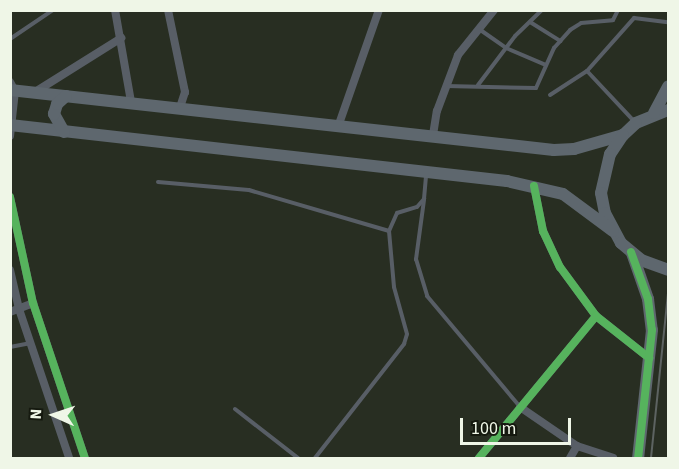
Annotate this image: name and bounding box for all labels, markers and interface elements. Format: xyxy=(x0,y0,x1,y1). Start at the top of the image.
north arrow xyxy=(24,385,84,445)
scale bar xyxy=(463,406,574,444)
text: N xyxy=(25,408,47,420)
text: 100 m xyxy=(471,416,516,441)

